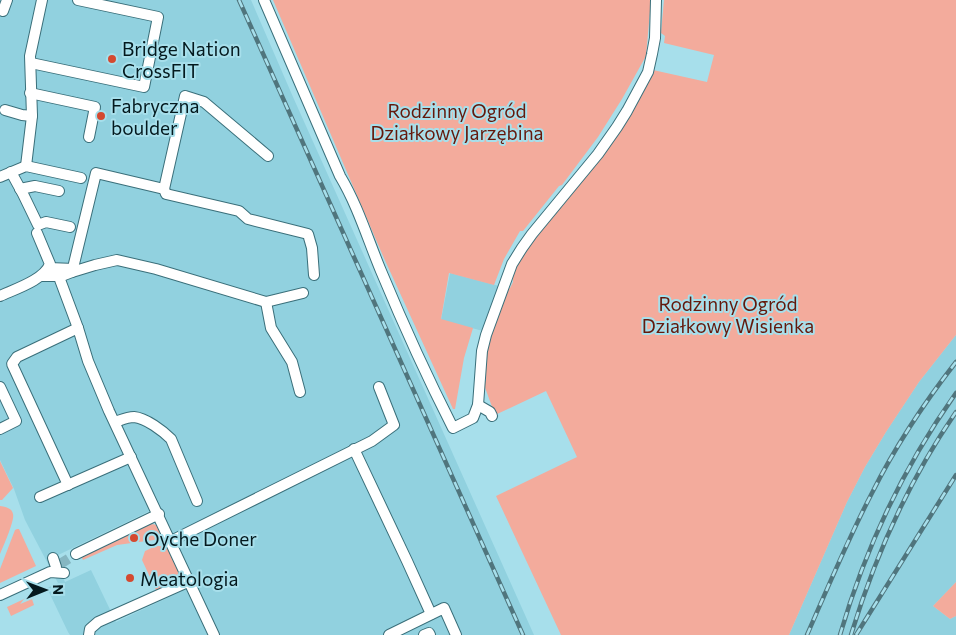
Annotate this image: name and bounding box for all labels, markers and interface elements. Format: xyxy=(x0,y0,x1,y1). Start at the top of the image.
place label: Bridge Nation CrossFIT xyxy=(122,37,241,82)
marker: Bridge Nation CrossFIT xyxy=(106,53,118,65)
place label: Fabryczna boulder xyxy=(111,94,199,139)
park label: Rodzinny Ogród Działkowy Jarzębina xyxy=(371,99,544,144)
marker: Fabryczna boulder xyxy=(95,110,107,122)
park label: Rodzinny Ogród Działkowy Wisienka xyxy=(642,292,814,337)
place label: Oyche Doner xyxy=(144,527,257,550)
marker: Oyche Doner xyxy=(128,532,140,544)
north arrow xyxy=(20,565,70,615)
place label: Meatologia xyxy=(140,567,238,590)
marker: Meatologia xyxy=(124,572,136,584)
text: N xyxy=(50,584,67,595)

